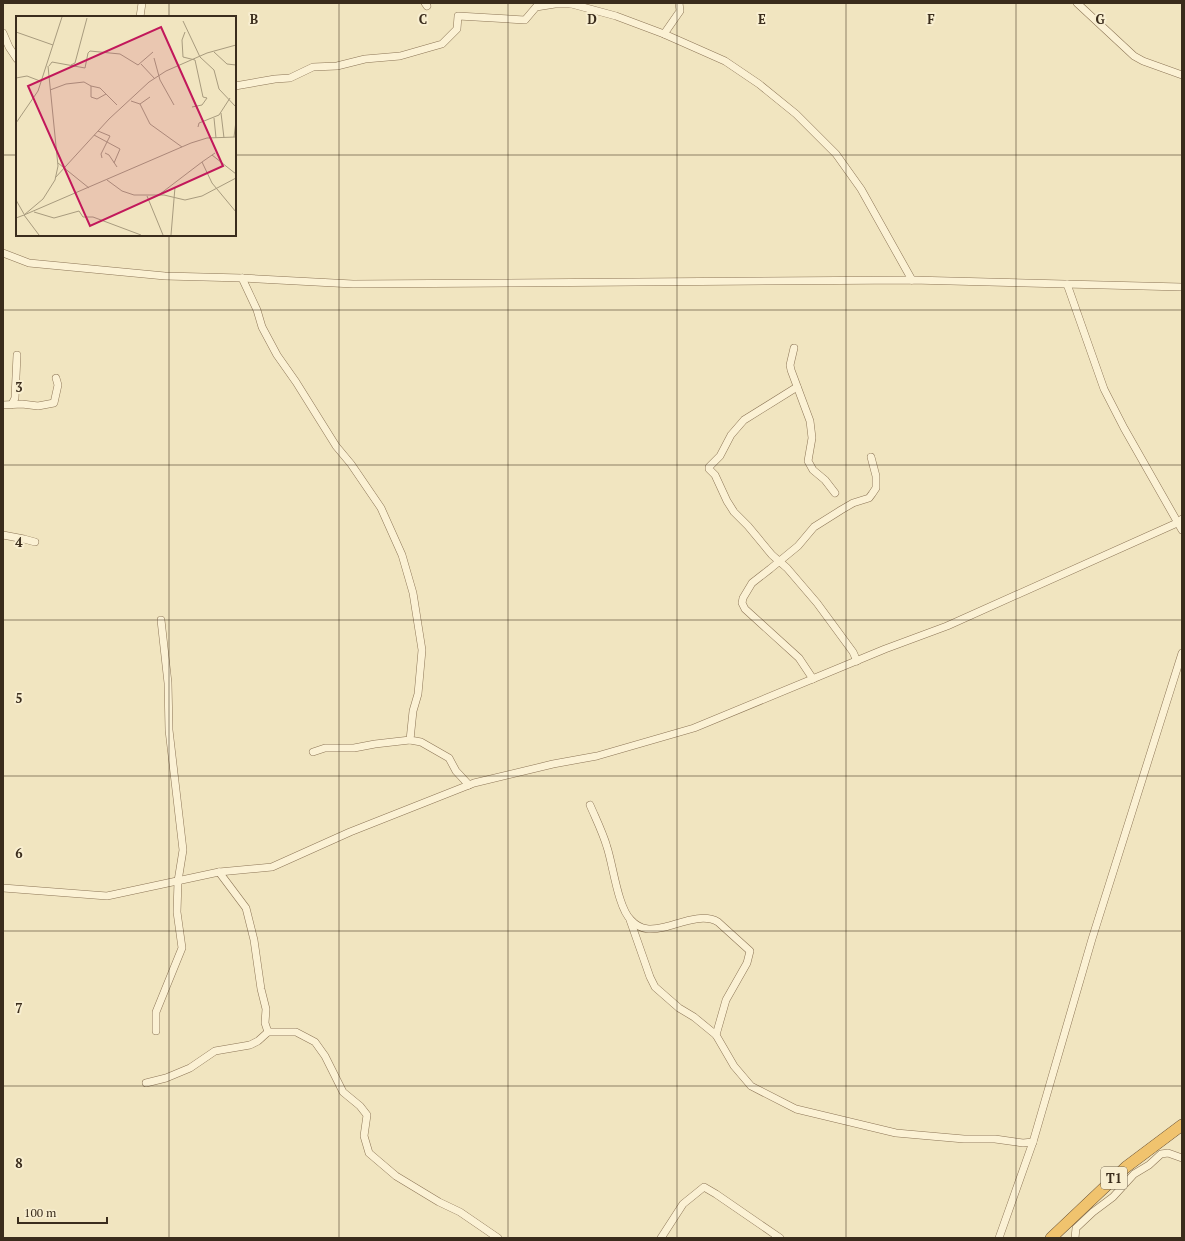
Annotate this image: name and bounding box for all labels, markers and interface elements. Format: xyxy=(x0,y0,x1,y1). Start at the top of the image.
text: B xyxy=(250,10,258,28)
text: C xyxy=(419,10,427,28)
text: D xyxy=(587,10,597,28)
text: E xyxy=(758,10,766,28)
text: F xyxy=(927,10,935,28)
text: G xyxy=(1095,10,1105,28)
inset map xyxy=(16,16,236,236)
text: 3 xyxy=(15,378,23,396)
text: 4 xyxy=(15,533,23,551)
text: 5 xyxy=(15,689,23,707)
text: 6 xyxy=(15,844,23,862)
text: 7 xyxy=(15,999,23,1017)
text: 8 xyxy=(15,1154,23,1172)
road number: T1 xyxy=(1101,1167,1127,1189)
scale bar xyxy=(18,1199,107,1225)
text: 100 m xyxy=(24,1205,57,1220)

